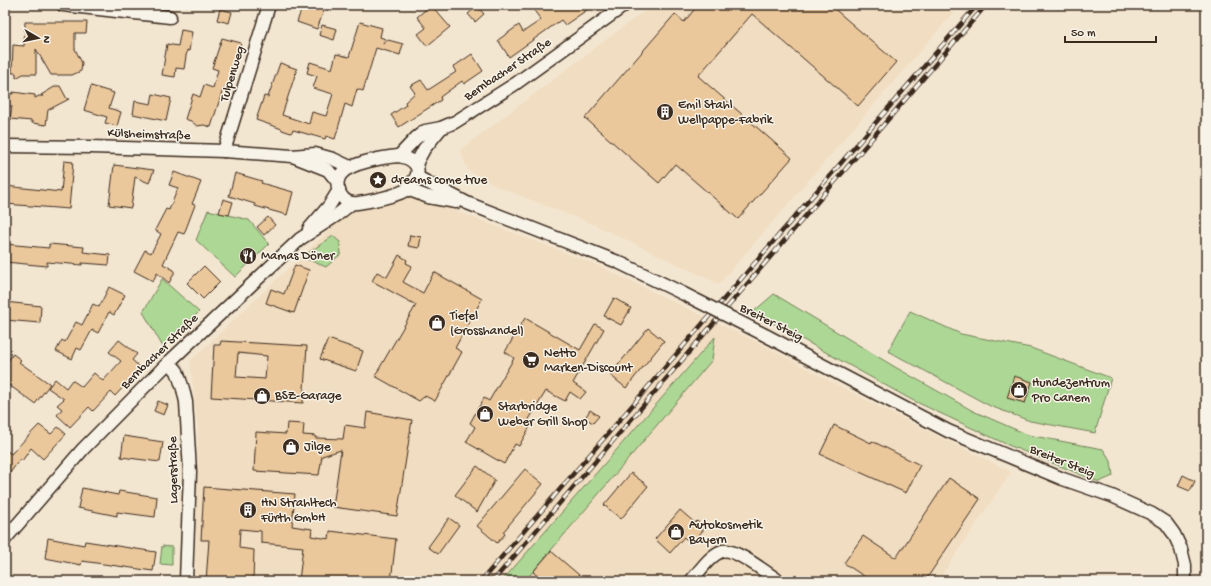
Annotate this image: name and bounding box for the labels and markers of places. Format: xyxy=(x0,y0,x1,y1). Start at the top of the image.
place label: Emil Stahl Wellpappe-Fabrik xyxy=(678,98,774,128)
building icon: Emil Stahl Wellpappe-Fabrik xyxy=(655,102,675,122)
place icon: dreams come true xyxy=(368,170,388,190)
place label: dreams come true xyxy=(391,173,487,188)
restaurant icon: Mamas Döner xyxy=(238,246,258,266)
place label: Mamas Döner xyxy=(261,249,336,264)
place label: Tiefel (Grosshandel) xyxy=(449,309,524,339)
shop icon: Tiefel (Grosshandel) xyxy=(427,313,447,333)
place label: Netto Marken-Discount xyxy=(544,346,634,376)
supermarket icon: Netto Marken-Discount xyxy=(521,350,541,370)
place label: Hundezentrum Pro Canem xyxy=(1031,376,1110,406)
shop icon: Hundezentrum Pro Canem xyxy=(1009,380,1029,400)
shop icon: BSZ-Garage xyxy=(252,386,272,406)
place label: BSZ-Garage xyxy=(274,389,342,404)
place label: Starbridge Weber Grill Shop xyxy=(498,400,588,430)
shop icon: Starbridge Weber Grill Shop xyxy=(475,404,495,424)
shop icon: Jilge xyxy=(281,437,301,457)
place label: Jilge xyxy=(304,440,331,455)
place label: HN Strahltech Fürth GmbH xyxy=(260,496,336,526)
building icon: HN Strahltech Fürth GmbH xyxy=(238,500,258,520)
place label: Autokosmetik Bayern xyxy=(688,518,763,548)
shop icon: Autokosmetik Bayern xyxy=(666,522,686,542)

